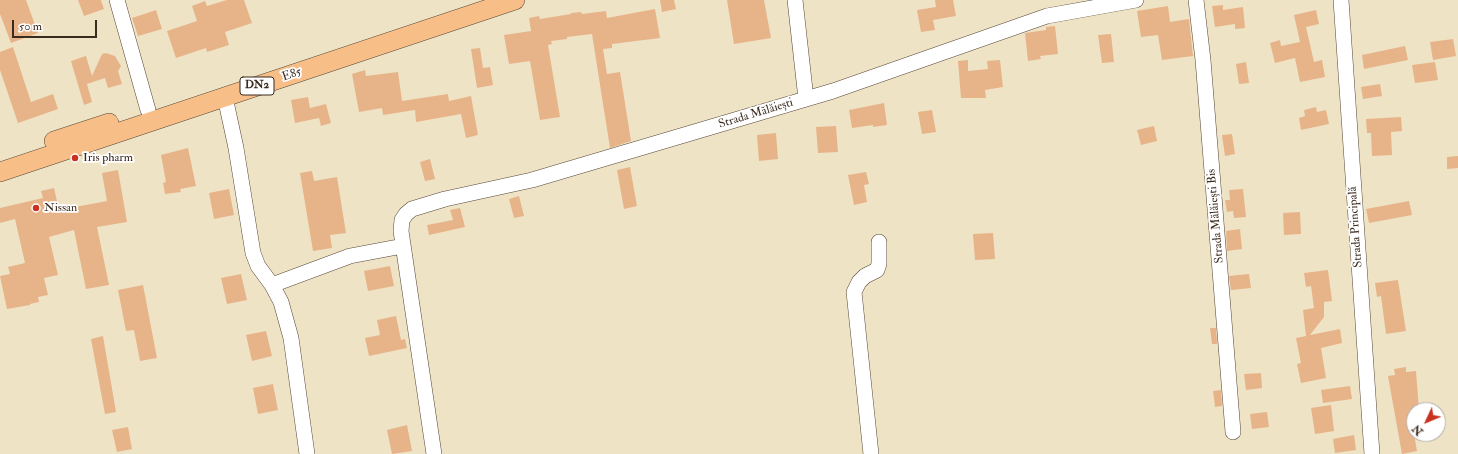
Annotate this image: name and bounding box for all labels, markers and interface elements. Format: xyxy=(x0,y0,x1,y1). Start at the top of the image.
scale bar xyxy=(14,12,99,38)
text: 50 m xyxy=(19,19,42,34)
street label: E85 xyxy=(280,65,304,85)
road number: DN2 xyxy=(240,77,274,95)
street label: Strada Mălăiești xyxy=(717,96,795,132)
place label: Iris pharm xyxy=(83,151,133,165)
marker: Iris pharm xyxy=(70,153,80,163)
street label: Strada Mălăiești Bis xyxy=(1205,168,1227,264)
street label: Strada Principală xyxy=(1346,186,1366,268)
place label: Nissan xyxy=(44,201,77,215)
marker: Nissan xyxy=(31,203,41,213)
north arrow xyxy=(1406,402,1446,442)
text: N xyxy=(1410,422,1426,438)

